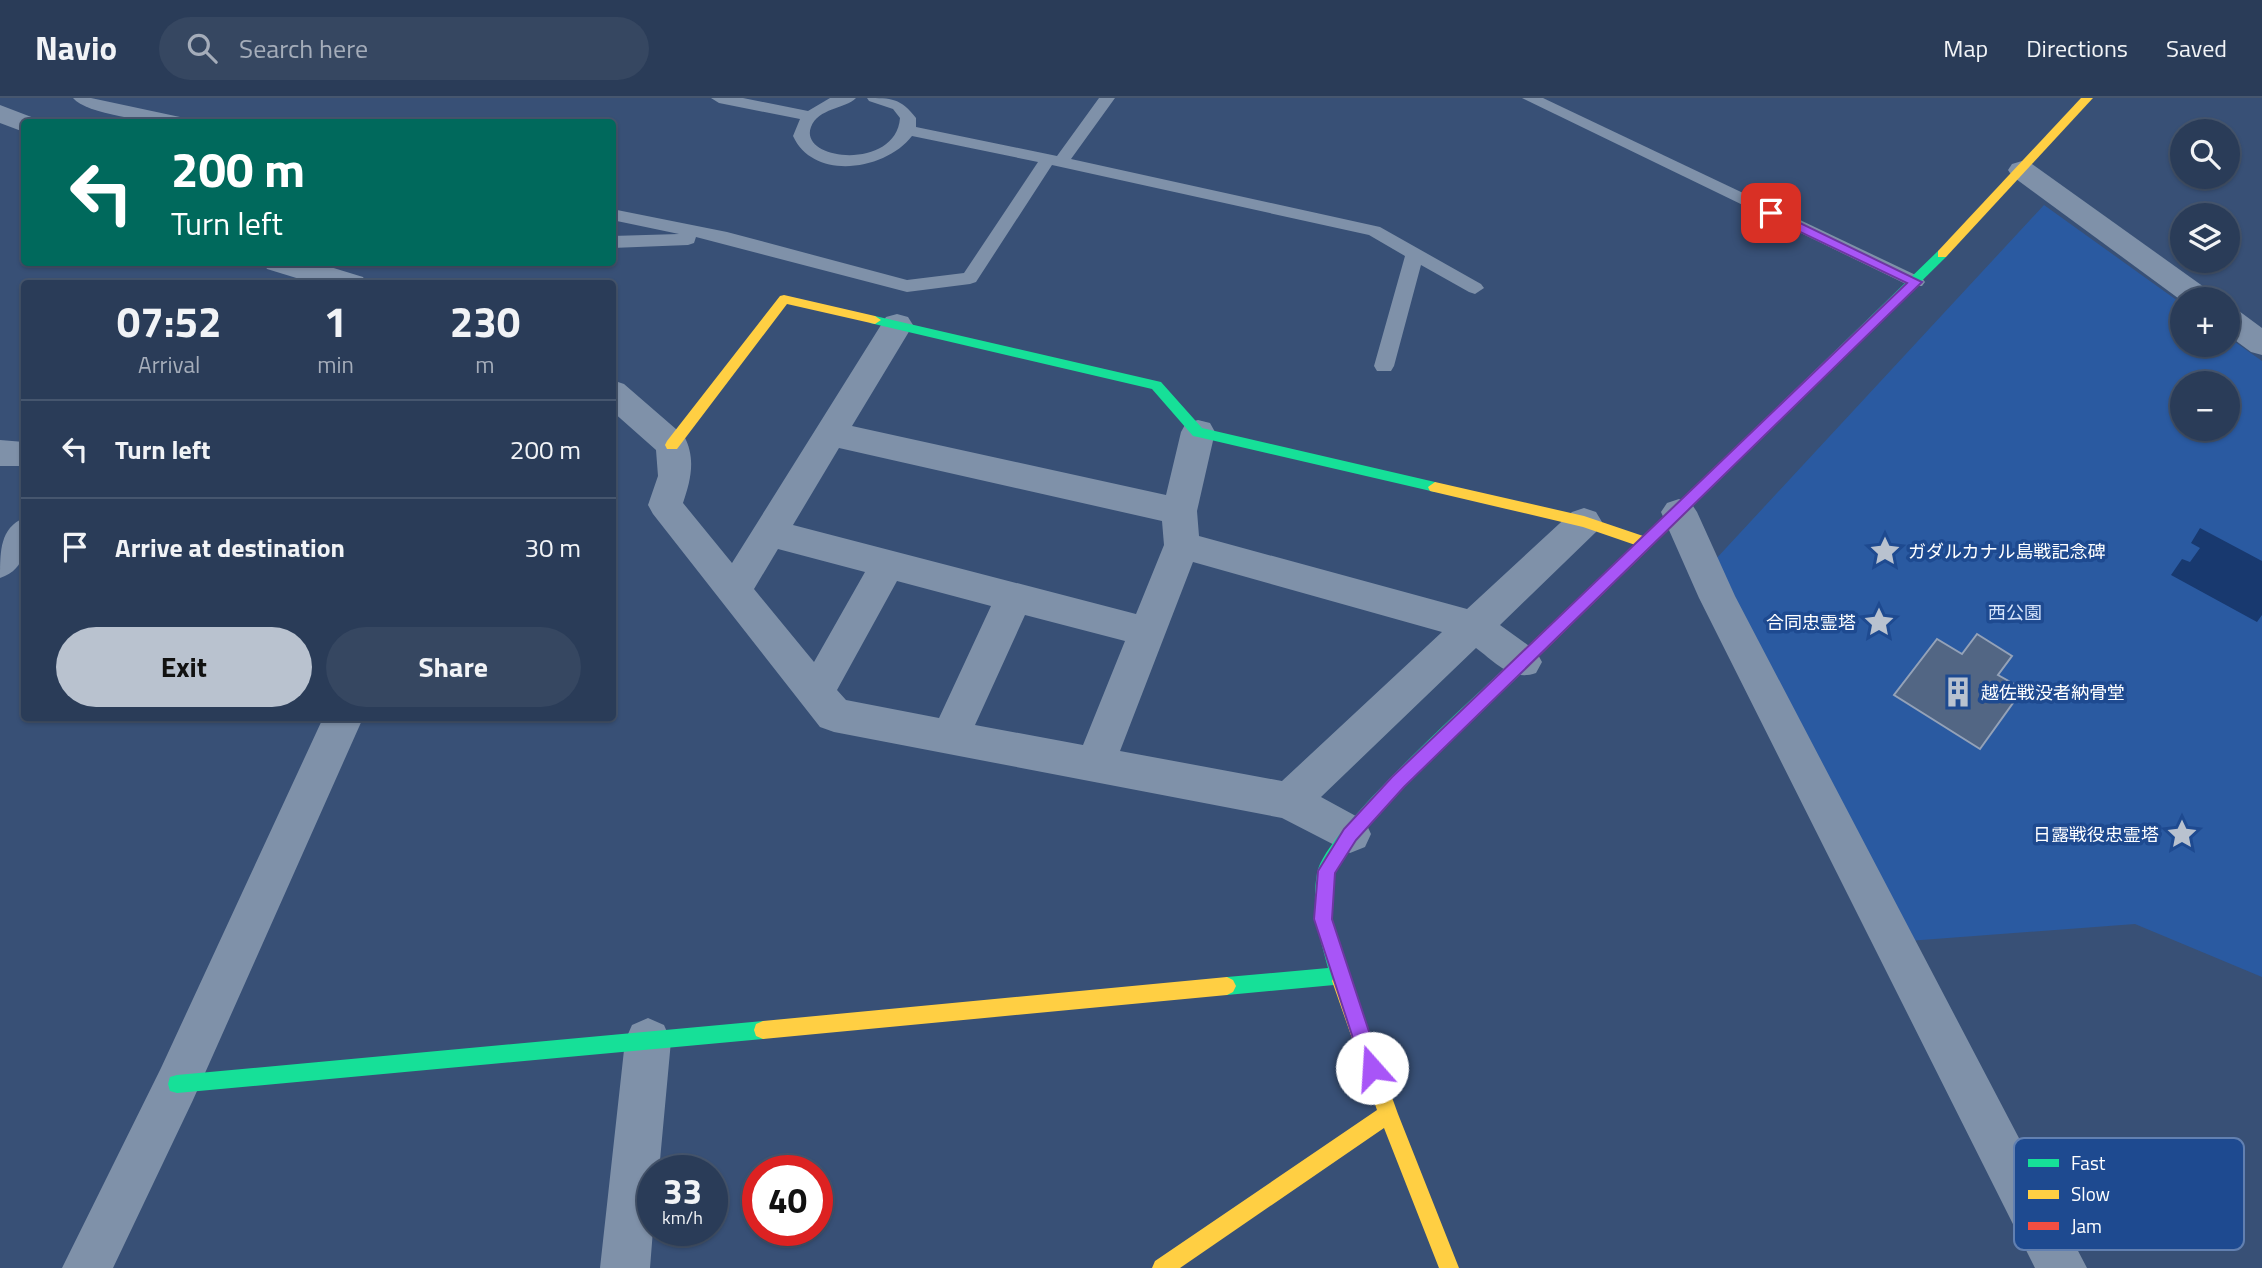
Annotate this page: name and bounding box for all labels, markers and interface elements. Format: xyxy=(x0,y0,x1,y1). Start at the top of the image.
search box xyxy=(159,17,649,80)
text: Navio xyxy=(35,23,117,73)
icon: search xyxy=(183,29,221,67)
text: Search here xyxy=(239,29,368,68)
text: Map xyxy=(1943,30,1988,66)
text: Directions xyxy=(2026,30,2128,66)
text: Saved xyxy=(2166,30,2227,66)
map controls xyxy=(2170,119,2240,441)
button: search xyxy=(2170,119,2240,189)
text: 200 m xyxy=(171,131,305,206)
icon: left xyxy=(56,147,147,238)
pin xyxy=(1741,183,1801,243)
icon: arrive xyxy=(1752,194,1790,232)
text: Turn left xyxy=(171,199,283,247)
button: layers xyxy=(2170,203,2240,273)
button: + xyxy=(2170,287,2240,357)
text: 07:52 xyxy=(117,289,222,353)
text: 1 xyxy=(324,289,347,353)
text: 230 xyxy=(450,289,520,353)
text: Arrival xyxy=(138,347,200,382)
text: min xyxy=(317,347,354,382)
text: m xyxy=(475,347,495,382)
button: − xyxy=(2170,371,2240,441)
icon: left xyxy=(56,430,94,468)
text: Turn left xyxy=(115,430,210,469)
text: 200 m xyxy=(510,430,581,469)
icon: arrive xyxy=(56,528,94,566)
text: Arrive at destination xyxy=(115,528,345,567)
text: 30 m xyxy=(524,528,581,567)
place icon: ガダルカナル島戦記念碑 xyxy=(1868,534,1902,568)
place label: ガダルカナル島戦記念碑 xyxy=(1908,538,2105,565)
park label: 西公園 xyxy=(1988,599,2042,626)
place icon: 合同忠霊塔 xyxy=(1862,605,1896,639)
place label: 合同忠霊塔 xyxy=(1766,609,1856,636)
button: Exit xyxy=(56,627,312,707)
button: Share xyxy=(326,627,581,707)
building icon: 越佐戦没者納骨堂 xyxy=(1941,675,1975,709)
place label: 越佐戦没者納骨堂 xyxy=(1981,679,2125,706)
place icon: 日露戦役忠霊塔 xyxy=(2165,817,2199,851)
place label: 日露戦役忠霊塔 xyxy=(2033,821,2159,848)
position arrow xyxy=(1335,1031,1409,1105)
legend xyxy=(2014,1138,2244,1250)
text: Fast xyxy=(2071,1148,2106,1177)
speed limit sign: 40 xyxy=(742,1155,833,1246)
text: 33 xyxy=(663,1164,702,1218)
text: Slow xyxy=(2071,1179,2110,1208)
text: km/h xyxy=(662,1204,703,1231)
text: Jam xyxy=(2071,1211,2102,1240)

